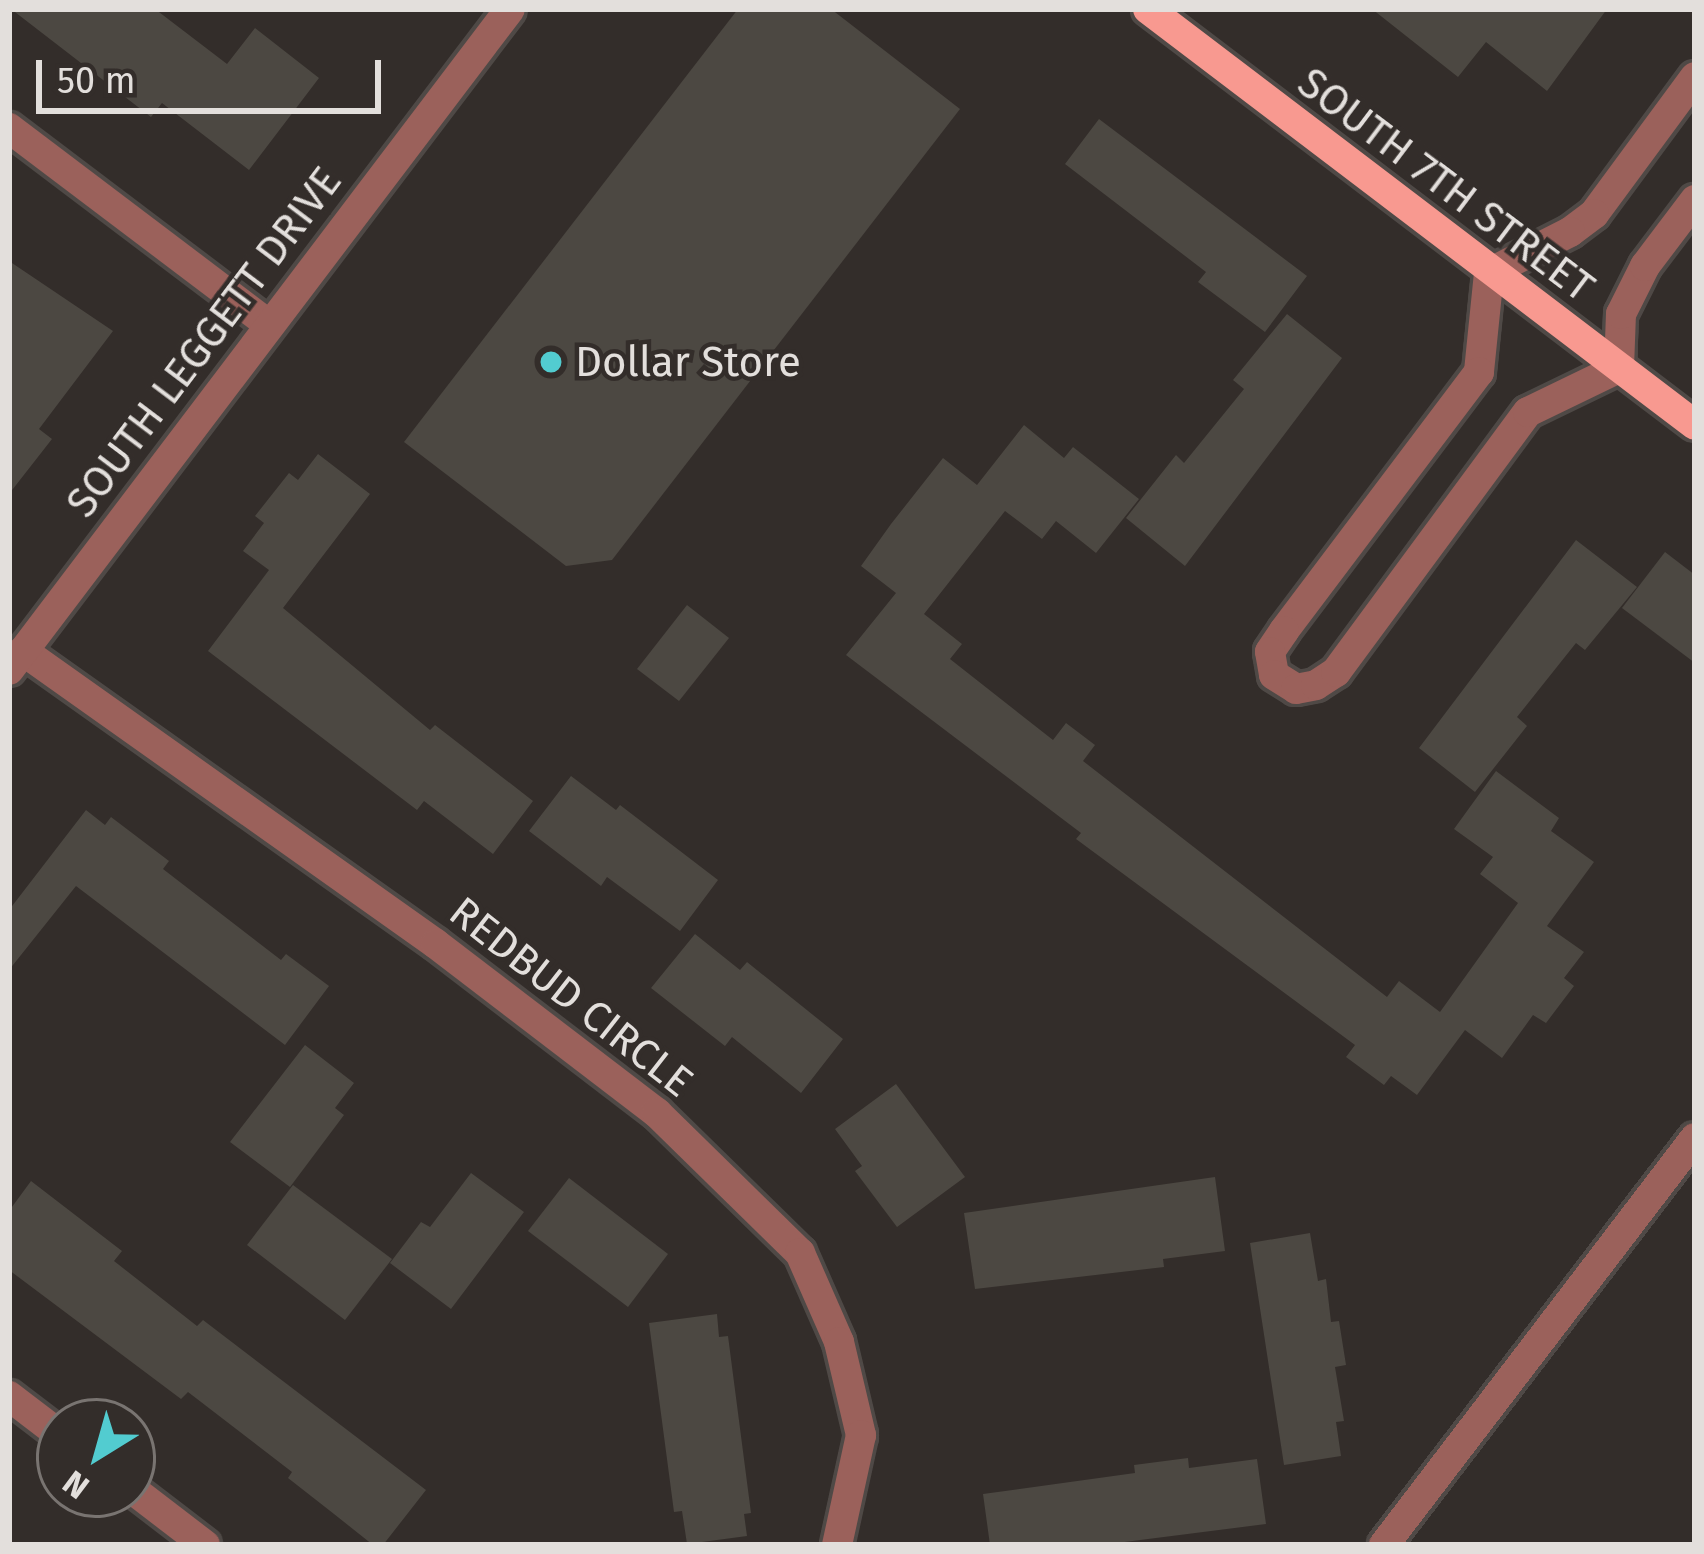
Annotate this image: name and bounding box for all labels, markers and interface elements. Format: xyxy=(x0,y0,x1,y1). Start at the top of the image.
scale bar xyxy=(42,36,387,110)
street label: SOUTH 7TH STREET xyxy=(1288,57,1604,313)
text: 50 m xyxy=(57,59,136,103)
street label: SOUTH LEGGETT DRIVE xyxy=(56,157,352,527)
place label: Dollar Store xyxy=(575,337,801,387)
marker: Dollar Store xyxy=(538,349,564,375)
street label: REDBUD CIRCLE xyxy=(440,887,702,1107)
north arrow xyxy=(36,1398,156,1518)
text: N xyxy=(55,1462,97,1507)

